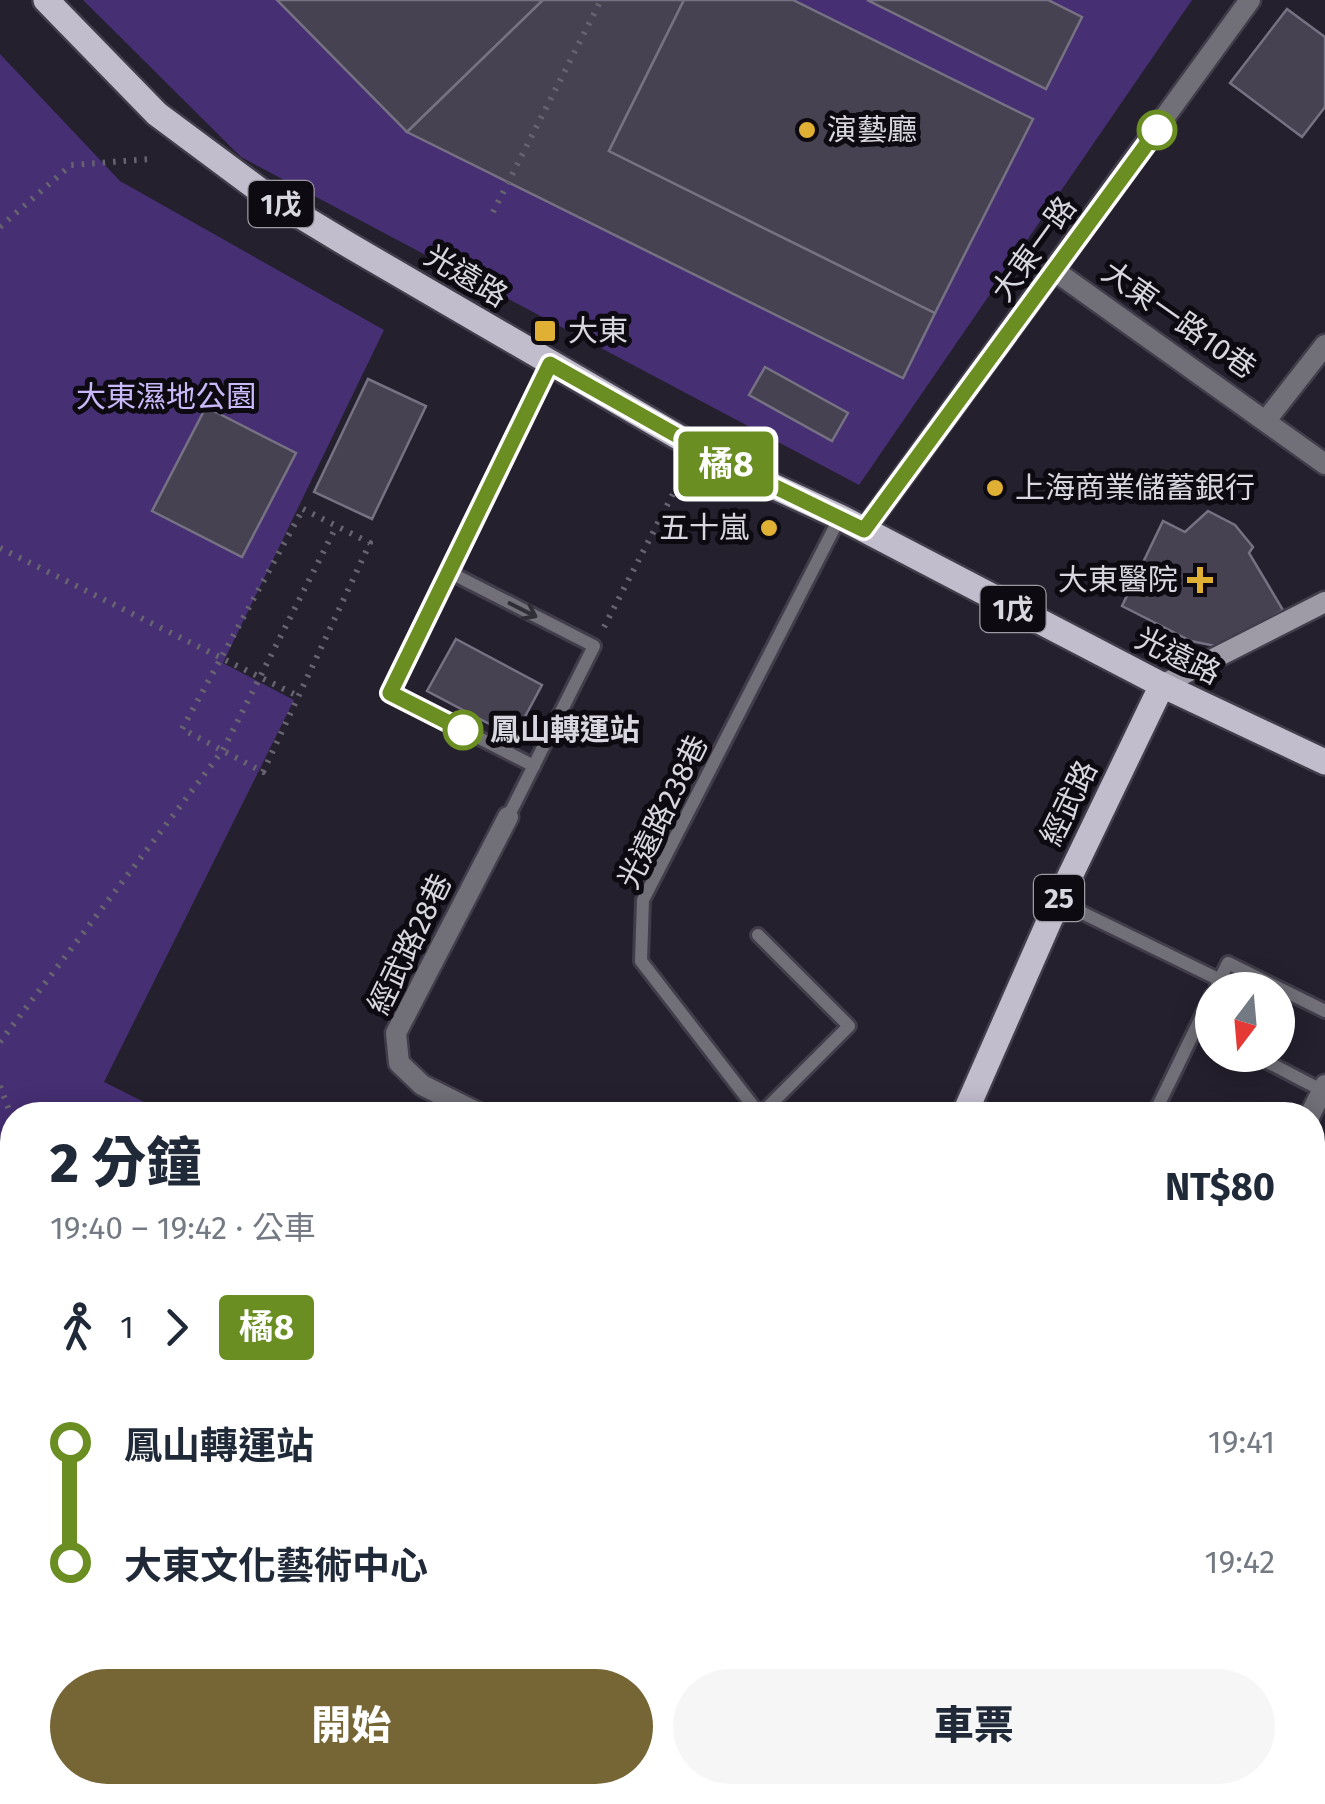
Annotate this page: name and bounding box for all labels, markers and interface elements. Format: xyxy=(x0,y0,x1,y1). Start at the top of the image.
unlabelled marker xyxy=(1138,111,1176,149)
place label: 演藝廳 xyxy=(827,112,917,148)
marker: 演藝廳 xyxy=(796,119,818,141)
road number: 1戊 xyxy=(248,181,314,227)
street label: 大東一路 xyxy=(984,190,1084,308)
street label: 光遠路 xyxy=(418,237,514,315)
street label: 大東一路10巷 xyxy=(1095,254,1263,386)
place label: 大東 xyxy=(568,313,628,349)
marker: 大東 xyxy=(532,318,558,344)
park label: 大東濕地公園 xyxy=(76,379,256,415)
line badge: 橘8 xyxy=(681,432,771,496)
text: 橘8 xyxy=(698,443,754,485)
place label: 上海商業儲蓄銀行 xyxy=(1015,470,1255,506)
marker: 上海商業儲蓄銀行 xyxy=(984,477,1006,499)
place label: 五十嵐 xyxy=(659,510,749,546)
marker: 五十嵐 xyxy=(758,517,780,539)
place label: 大東醫院 xyxy=(1058,562,1178,598)
marker: 大東醫院 xyxy=(1187,567,1213,593)
road number: 1戊 xyxy=(980,586,1046,632)
one-way arrow xyxy=(507,601,537,620)
street label: 光遠路 xyxy=(1130,620,1226,692)
marker: 鳳山轉運站 xyxy=(444,711,482,749)
place label: 鳳山轉運站 xyxy=(490,712,640,748)
street label: 光遠路238巷 xyxy=(610,729,716,895)
street label: 經武路 xyxy=(1033,755,1105,851)
street label: 經武路28巷 xyxy=(361,868,459,1020)
road number: 25 xyxy=(1034,875,1084,921)
north arrow xyxy=(1195,972,1295,1072)
map controls xyxy=(1195,972,1295,1072)
text: 2 分鐘 xyxy=(50,1131,201,1197)
text: NT$80 xyxy=(1165,1164,1275,1210)
text: 19:40 – 19:42 · 公車 xyxy=(50,1209,316,1247)
icon: walk xyxy=(50,1300,105,1355)
icon: forward xyxy=(149,1300,204,1355)
text: 橘8 xyxy=(239,1306,294,1348)
text: 1 xyxy=(120,1308,134,1346)
text: 鳳山轉運站 xyxy=(124,1423,314,1469)
text: 19:41 xyxy=(1208,1423,1275,1461)
text: 大東文化藝術中心 xyxy=(124,1543,428,1589)
text: 19:42 xyxy=(1205,1543,1275,1581)
button: 開始 xyxy=(50,1669,653,1784)
button: 車票 xyxy=(673,1669,1275,1784)

